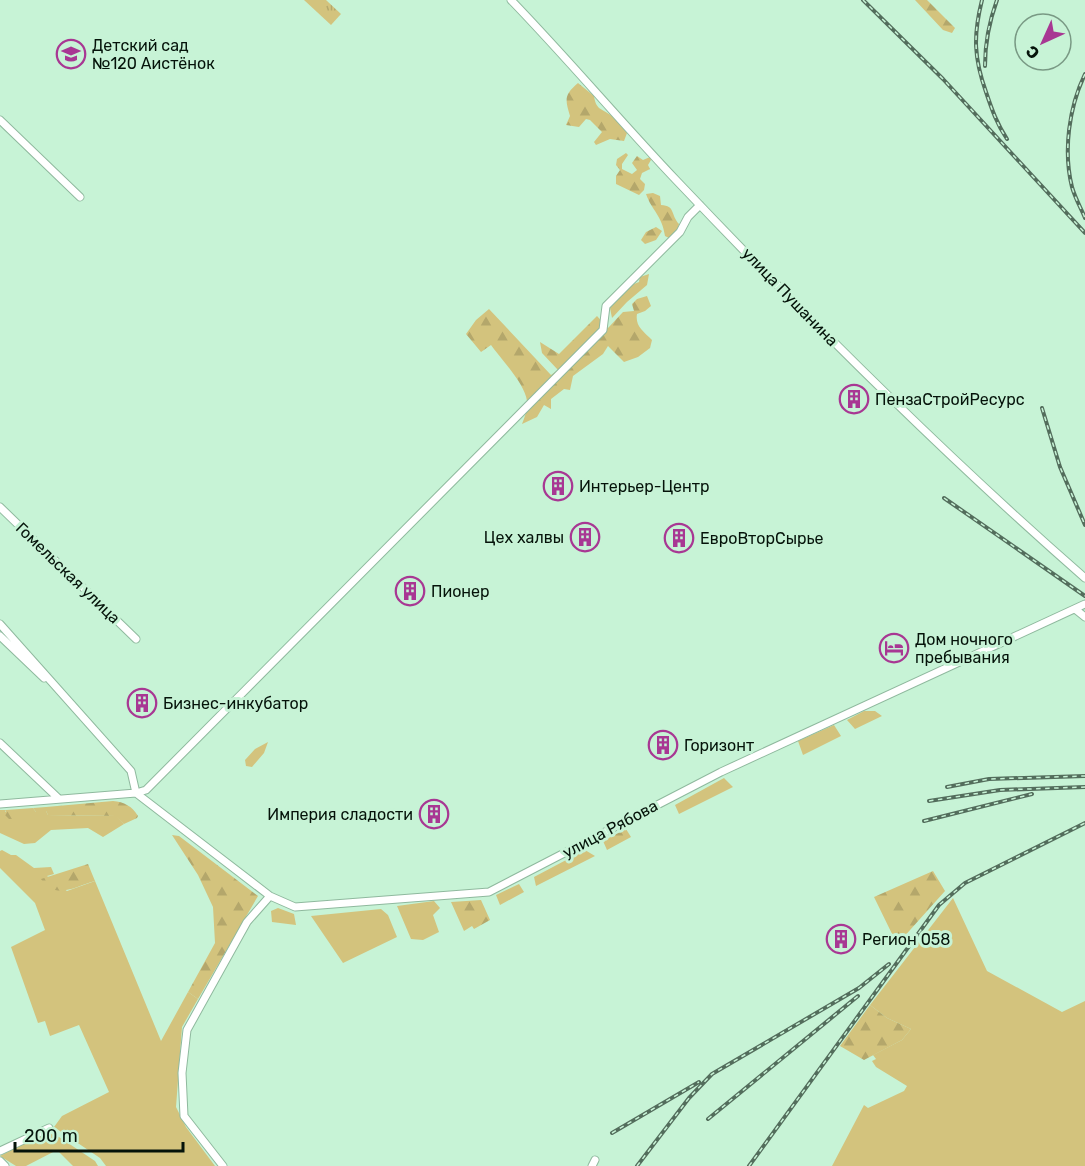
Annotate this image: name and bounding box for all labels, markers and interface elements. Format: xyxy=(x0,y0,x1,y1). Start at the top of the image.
north arrow xyxy=(1013,12,1073,72)
place label: Детский сад №120 Аистёнок xyxy=(92,36,215,73)
school or university icon: Детский сад №120 Аистёнок xyxy=(55,38,87,70)
text: С xyxy=(1022,42,1043,63)
street label: улица Пушанина xyxy=(738,244,842,350)
building icon: ПензаСтройРесурс xyxy=(838,383,870,415)
place label: ПензаСтройРесурс xyxy=(875,390,1025,409)
building icon: Интерьер-Центр xyxy=(542,470,574,502)
place label: Интерьер-Центр xyxy=(579,477,710,496)
street label: Гомельская улица xyxy=(12,518,124,628)
building icon: Цех халвы xyxy=(569,521,601,553)
building icon: ЕвроВторСырье xyxy=(663,522,695,554)
place label: Цех халвы xyxy=(484,528,564,547)
place label: ЕвроВторСырье xyxy=(700,529,824,548)
building icon: Пионер xyxy=(394,575,426,607)
place label: Пионер xyxy=(431,582,490,601)
place label: Дом ночного пребывания xyxy=(915,630,1013,667)
hotel icon: Дом ночного пребывания xyxy=(878,632,910,664)
building icon: Бизнес-инкубатор xyxy=(126,687,158,719)
place label: Бизнес-инкубатор xyxy=(163,694,308,713)
building icon: Горизонт xyxy=(647,729,679,761)
place label: Горизонт xyxy=(684,736,754,755)
street label: улица Рябова xyxy=(559,796,661,862)
building icon: Империя сладости xyxy=(418,798,450,830)
place label: Империя сладости xyxy=(267,805,413,824)
building icon: Регион 058 xyxy=(825,923,857,955)
place label: Регион 058 xyxy=(862,930,951,949)
scale bar xyxy=(15,1115,183,1153)
text: 200 m xyxy=(24,1125,78,1147)

